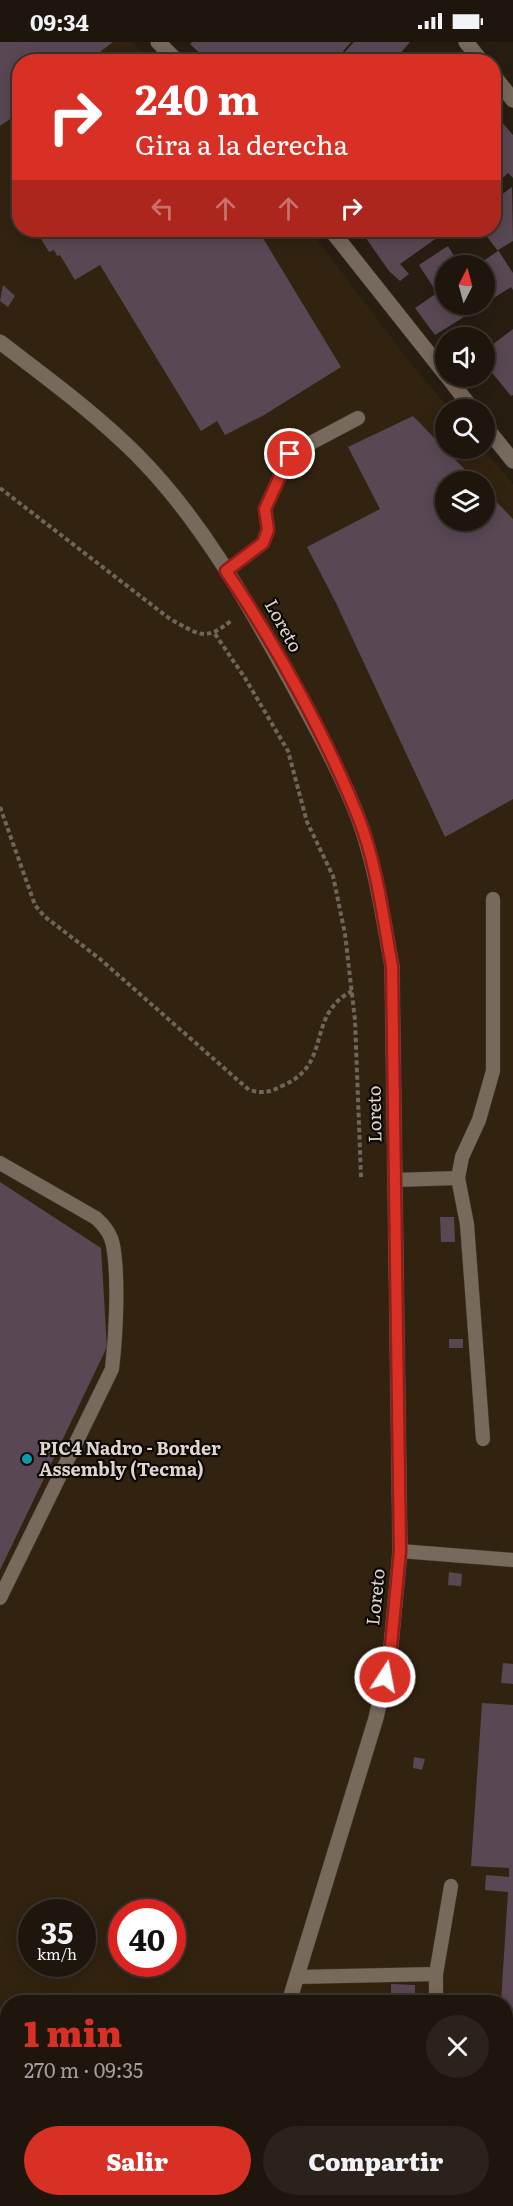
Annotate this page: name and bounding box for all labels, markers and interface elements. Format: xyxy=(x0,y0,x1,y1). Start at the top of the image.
text: 09:34 xyxy=(30,5,89,38)
text: 240 m xyxy=(135,66,259,128)
icon: right xyxy=(36,78,114,156)
text: Gira a la derecha xyxy=(135,123,348,163)
icon: left xyxy=(146,192,179,225)
icon: ahead xyxy=(209,192,242,225)
icon: ahead xyxy=(272,192,305,225)
icon: right xyxy=(335,192,368,225)
north arrow xyxy=(435,255,495,315)
map controls xyxy=(435,255,495,531)
button: sound xyxy=(435,327,495,387)
button: search xyxy=(435,399,495,459)
pin xyxy=(264,428,315,479)
icon: arrive xyxy=(273,437,306,470)
button: layers xyxy=(435,471,495,531)
street label: Loreto xyxy=(259,594,310,657)
street label: Loreto xyxy=(360,1085,387,1143)
place label: PIC4 Nadro - Border Assembly (Tecma) xyxy=(39,1434,221,1482)
marker: PIC4 Nadro - Border Assembly (Tecma) xyxy=(20,1452,34,1466)
street label: Loreto xyxy=(358,1567,391,1627)
position arrow xyxy=(353,1645,417,1709)
speed limit sign: 40 xyxy=(108,1899,186,1977)
text: 35 xyxy=(41,1909,73,1953)
text: km/h xyxy=(37,1942,77,1965)
text: 1 min xyxy=(24,2005,122,2058)
button: close xyxy=(426,2015,489,2078)
text: 270 m · 09:35 xyxy=(24,2054,143,2084)
button: Salir xyxy=(24,2126,251,2195)
button: Compartir xyxy=(263,2126,489,2195)

